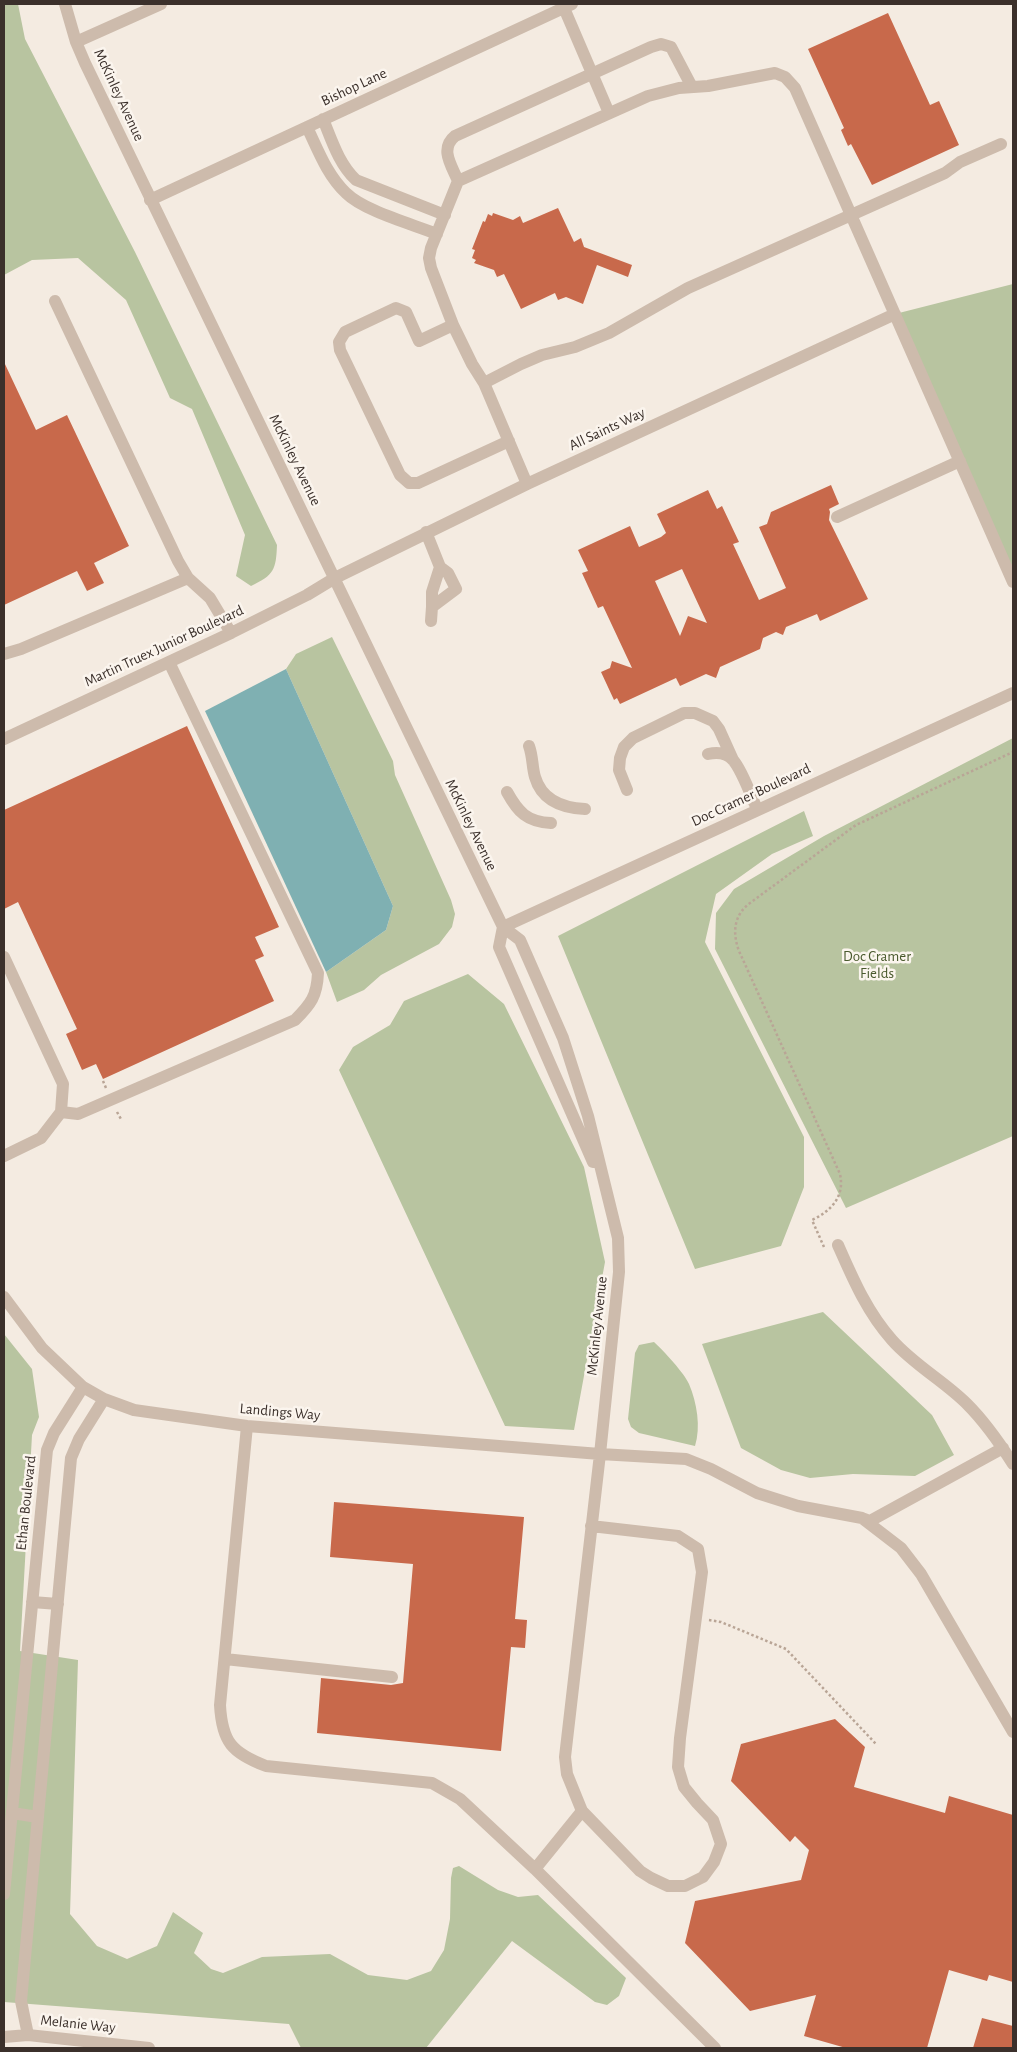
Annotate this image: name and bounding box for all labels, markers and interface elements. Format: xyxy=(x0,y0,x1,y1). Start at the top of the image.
street label: McKinley Avenue xyxy=(90,46,148,144)
street label: Bishop Lane xyxy=(318,64,390,110)
street label: All Saints Way xyxy=(566,403,648,455)
street label: McKinley Avenue xyxy=(265,411,325,509)
street label: Martin Truex Junior Boulevard xyxy=(82,601,246,691)
street label: Doc Cramer Boulevard xyxy=(688,759,814,831)
street label: McKinley Avenue xyxy=(441,776,501,874)
park label: Doc Cramer Fields xyxy=(843,947,911,982)
street label: McKinley Avenue xyxy=(583,1276,611,1376)
street label: Landings Way xyxy=(239,1400,321,1424)
street label: Ethan Boulevard xyxy=(12,1455,40,1551)
street label: Melanie Way xyxy=(40,2011,116,2037)

